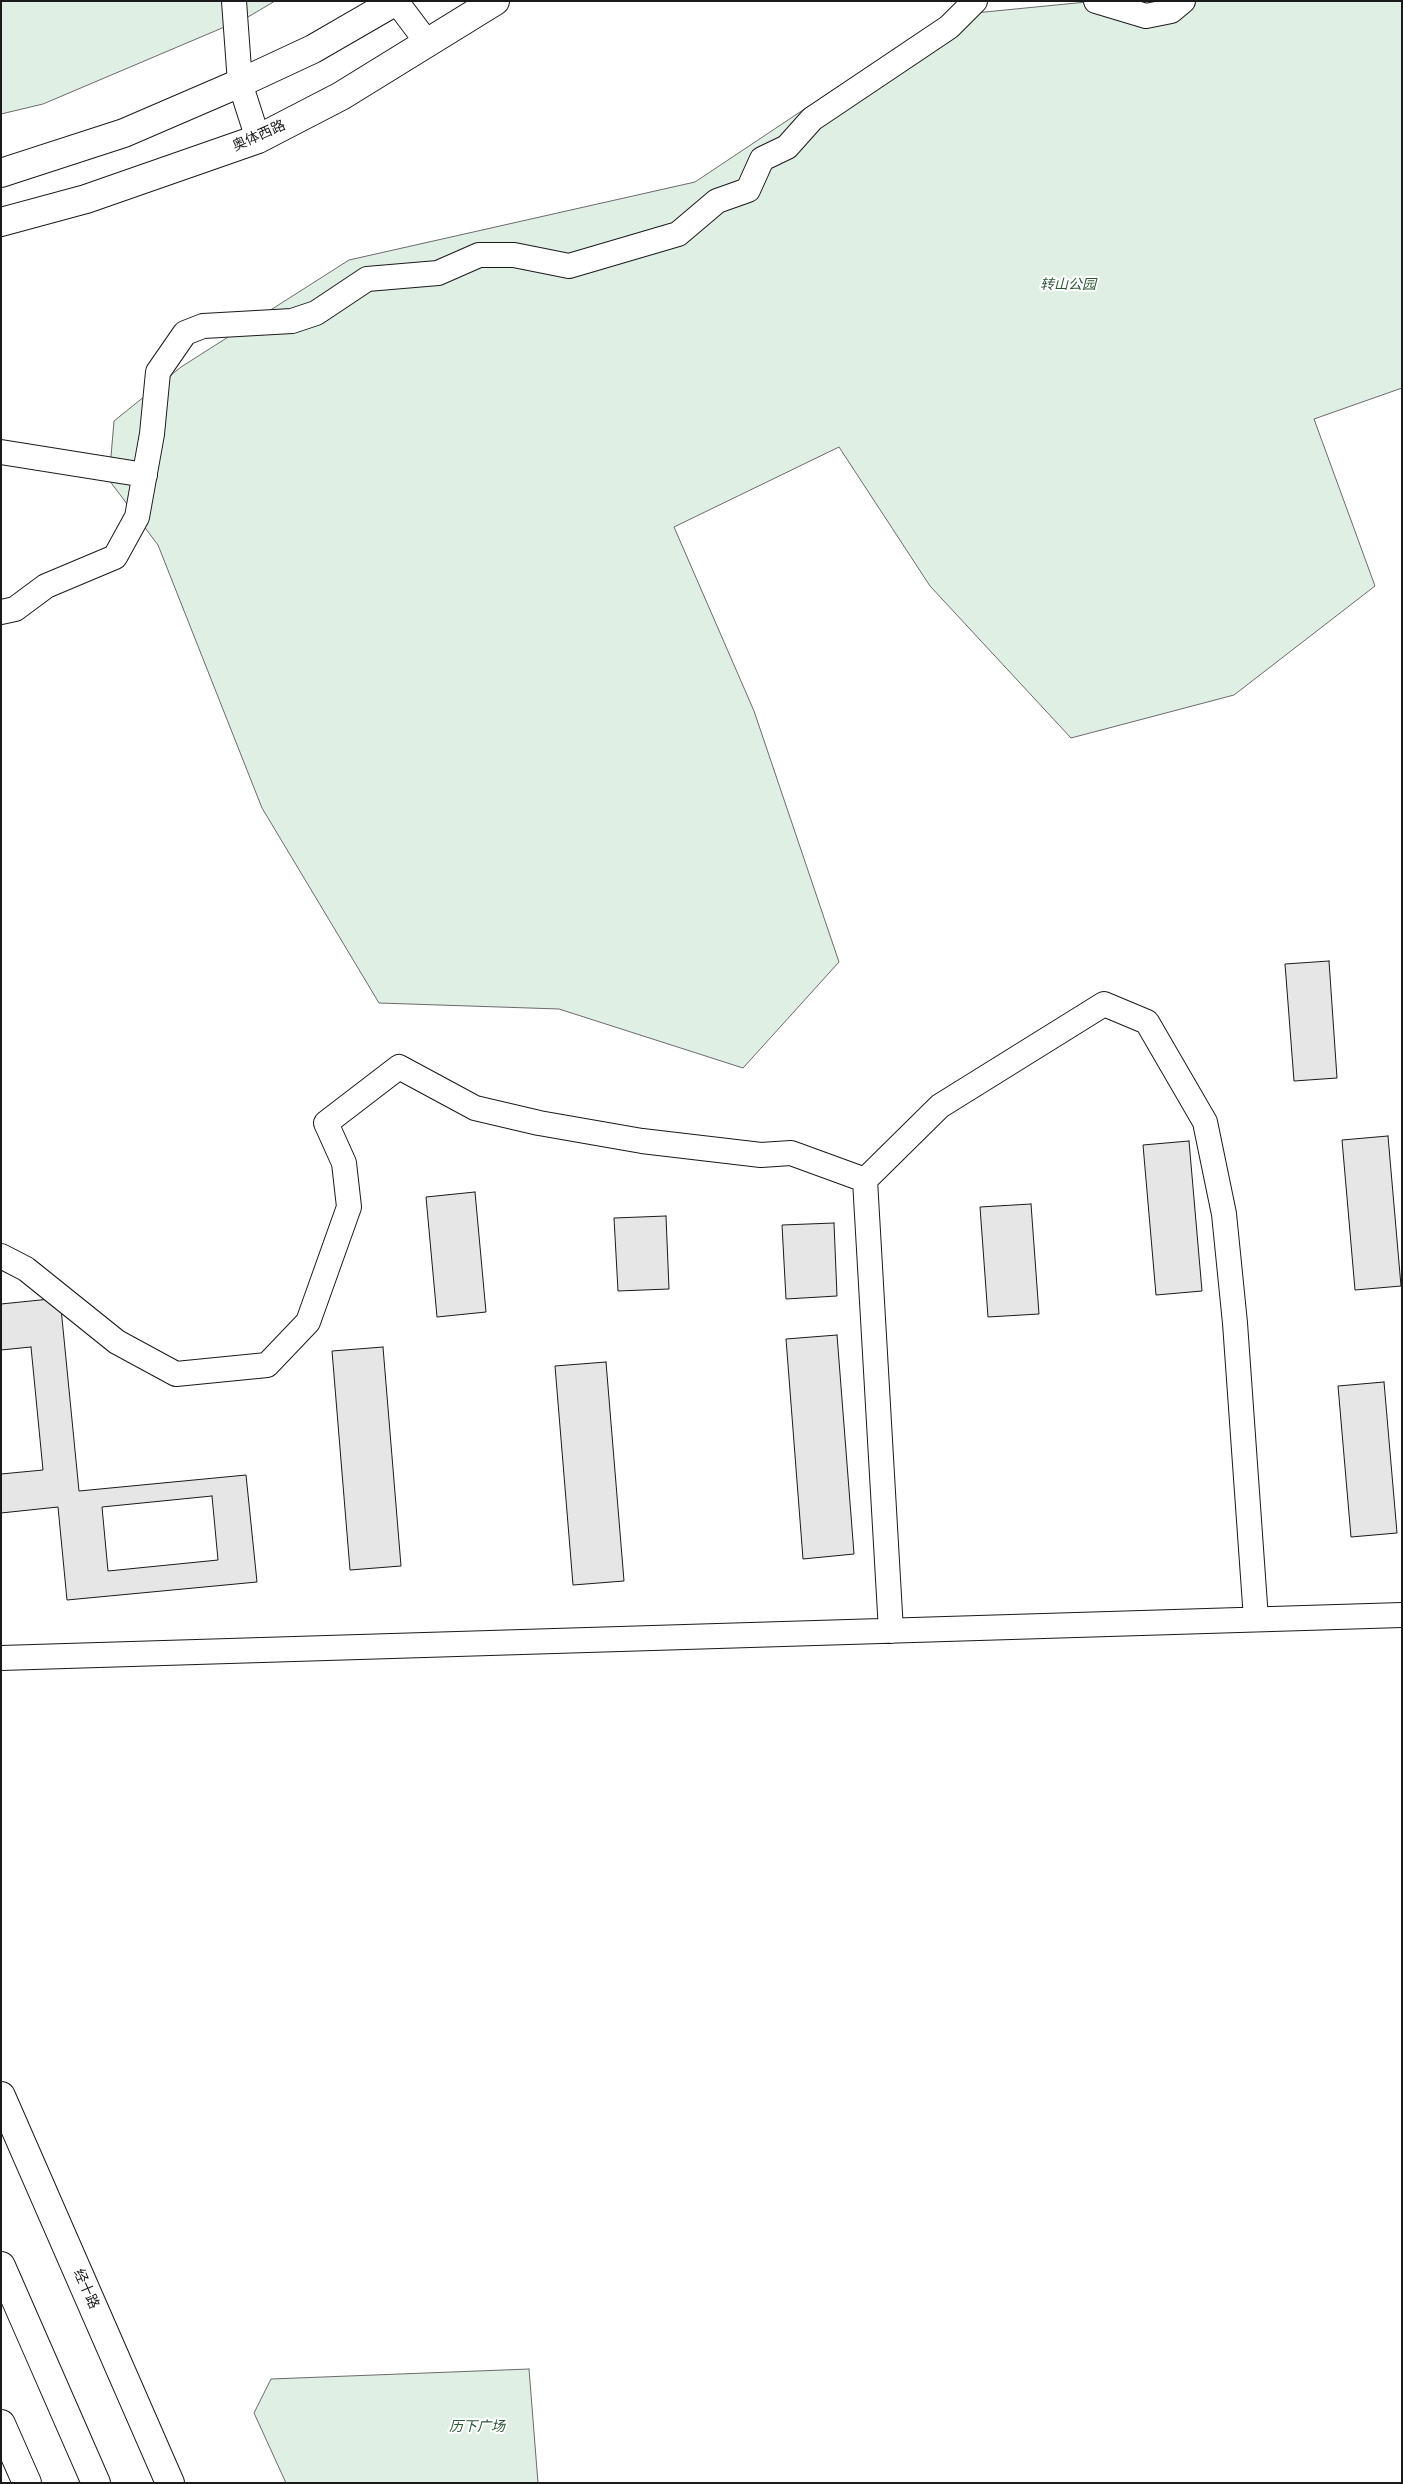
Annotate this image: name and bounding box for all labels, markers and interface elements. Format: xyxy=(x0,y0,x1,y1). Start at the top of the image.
street label: 奥体西路 xyxy=(230,117,288,155)
park label: 转山公园 xyxy=(1040,277,1096,293)
street label: 经十路 xyxy=(70,2266,102,2312)
park label: 历下广场 xyxy=(449,2419,505,2435)

